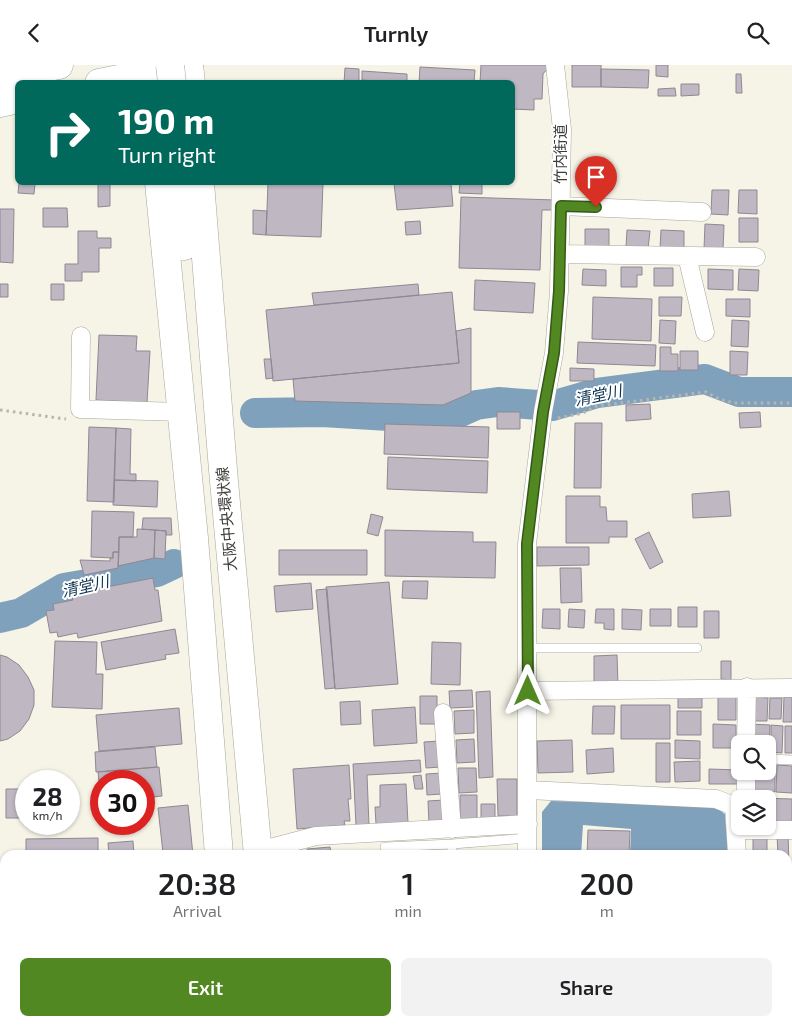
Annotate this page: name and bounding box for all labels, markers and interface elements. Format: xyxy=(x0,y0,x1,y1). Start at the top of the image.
icon: back xyxy=(20,19,48,47)
icon: search xyxy=(744,19,772,47)
text: Turnly xyxy=(364,20,428,46)
text: 190 m xyxy=(118,99,214,141)
icon: right xyxy=(35,100,100,165)
street label: 竹内街道 xyxy=(551,124,569,184)
text: Turn right xyxy=(118,141,216,167)
pin xyxy=(575,156,617,207)
icon: arrive xyxy=(582,163,610,191)
water label: 清堂川 xyxy=(572,380,625,409)
street label: 大阪中央環状線 xyxy=(212,466,240,572)
water label: 清堂川 xyxy=(59,570,112,600)
position arrow xyxy=(501,664,553,716)
map controls xyxy=(731,735,776,835)
button: search xyxy=(731,735,776,780)
speed limit sign: 30 xyxy=(90,770,155,835)
text: 28 xyxy=(32,781,63,811)
button: layers xyxy=(731,790,776,835)
text: km/h xyxy=(33,808,62,822)
text: 20:38 xyxy=(158,865,237,901)
text: 1 xyxy=(402,865,414,901)
text: 200 xyxy=(580,865,634,901)
text: Arrival xyxy=(173,901,222,920)
text: min xyxy=(394,901,422,920)
text: m xyxy=(600,901,614,920)
button: Exit xyxy=(20,958,391,1016)
button: Share xyxy=(401,958,772,1016)

